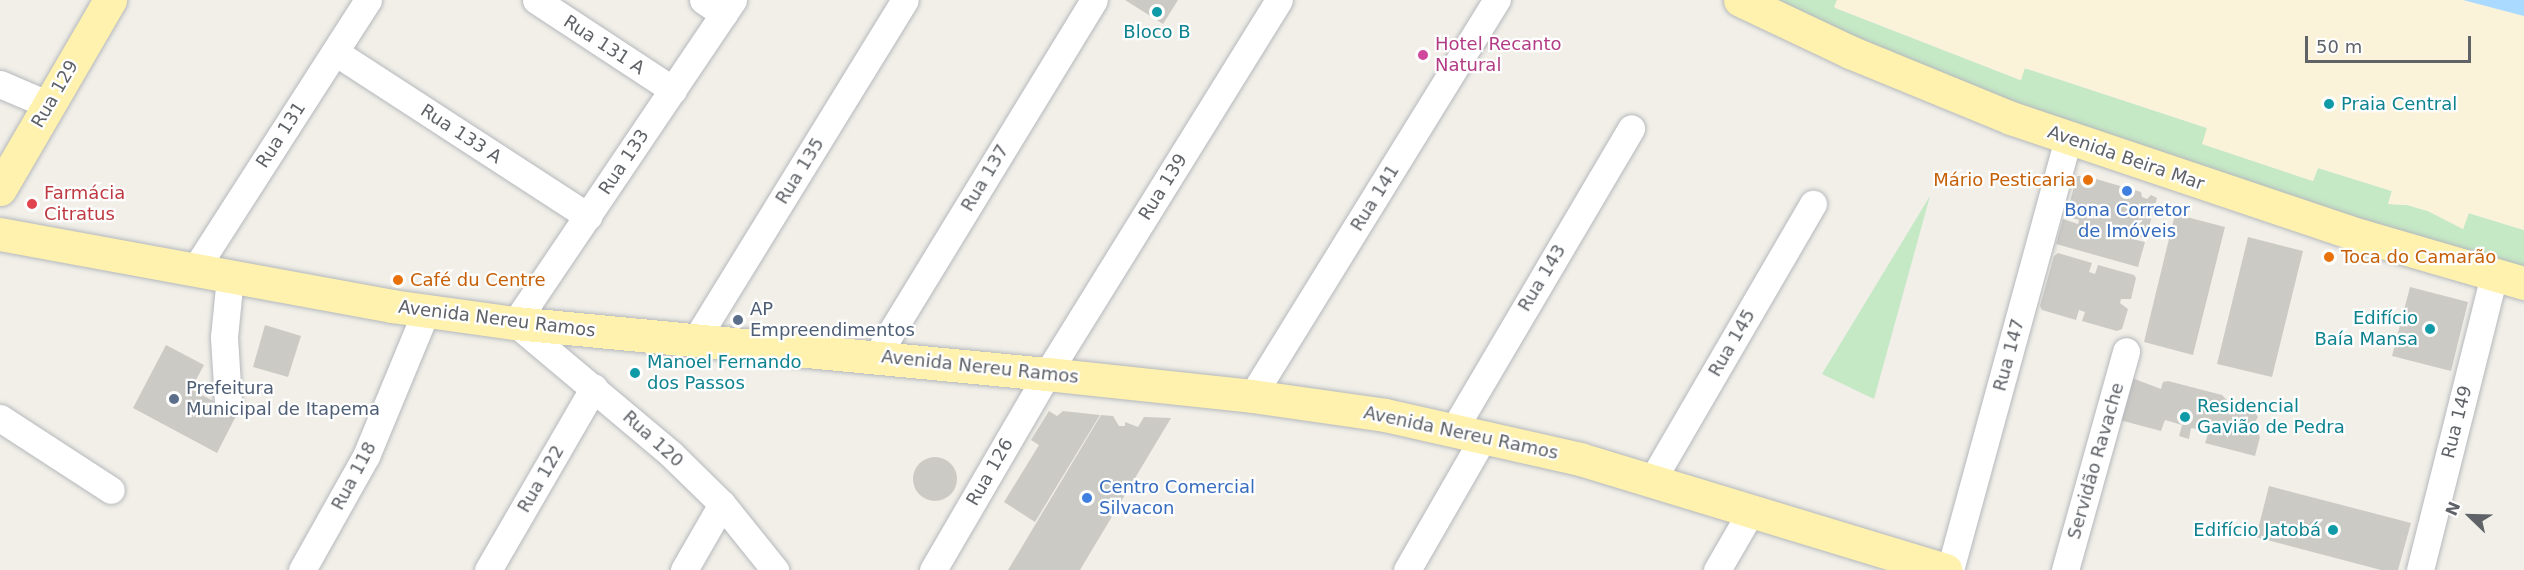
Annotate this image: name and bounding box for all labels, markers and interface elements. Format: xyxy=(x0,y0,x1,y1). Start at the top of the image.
marker: Bloco B xyxy=(1150,5,1164,19)
street label: Rua 131 A xyxy=(559,11,649,79)
place label: Bloco B xyxy=(1123,21,1191,43)
scale bar xyxy=(2308,24,2474,62)
place label: Hotel Recanto Natural xyxy=(1435,34,1562,76)
text: 50 m xyxy=(2316,36,2362,57)
marker: Hotel Recanto Natural xyxy=(1416,48,1430,62)
street label: Rua 129 xyxy=(27,56,83,132)
place label: Praia Central xyxy=(2341,93,2457,115)
marker: Praia Central xyxy=(2322,97,2336,111)
street label: Rua 131 xyxy=(252,98,310,172)
street label: Rua 133 A xyxy=(416,100,506,168)
street label: Avenida Beira Mar xyxy=(2045,121,2207,195)
street label: Rua 133 xyxy=(594,125,654,199)
street label: Rua 135 xyxy=(771,134,829,208)
street label: Rua 137 xyxy=(957,141,1013,215)
street label: Rua 139 xyxy=(1134,150,1192,224)
street label: Rua 141 xyxy=(1346,161,1404,235)
place label: Mário Pesticaria xyxy=(1933,169,2076,191)
marker: Mário Pesticaria xyxy=(2081,173,2095,187)
place label: Farmácia Citratus xyxy=(44,183,125,226)
marker: Bona Corretor de Imóveis xyxy=(2120,184,2134,198)
marker: Farmácia Citratus xyxy=(25,197,39,211)
place label: Bona Corretor de Imóveis xyxy=(2064,200,2190,242)
street label: Rua 143 xyxy=(1514,241,1570,315)
place label: Toca do Camarão xyxy=(2341,246,2496,268)
marker: Toca do Camarão xyxy=(2322,250,2336,264)
place label: Café du Centre xyxy=(410,269,545,291)
marker: Café du Centre xyxy=(391,273,405,287)
street label: Avenida Nereu Ramos xyxy=(397,296,597,342)
place label: AP Empreendimentos xyxy=(750,299,915,342)
street label: Rua 145 xyxy=(1704,305,1760,381)
place label: Edifício Baía Mansa xyxy=(2314,308,2418,350)
marker: AP Empreendimentos xyxy=(731,313,745,327)
street label: Rua 147 xyxy=(1989,316,2029,394)
marker: Edifício Baía Mansa xyxy=(2423,322,2437,336)
street label: Avenida Nereu Ramos xyxy=(880,346,1080,388)
place label: Manoel Fernando dos Passos xyxy=(647,352,802,394)
marker: Manoel Fernando dos Passos xyxy=(628,366,642,380)
place label: Prefeitura Municipal de Itapema xyxy=(186,378,380,420)
street label: Servidão Ravache xyxy=(2063,380,2129,542)
street label: Rua 149 xyxy=(2438,383,2476,461)
marker: Prefeitura Municipal de Itapema xyxy=(167,392,181,406)
place label: Residencial Gavião de Pedra xyxy=(2197,396,2345,438)
street label: Avenida Nereu Ramos xyxy=(1362,402,1560,464)
street label: Rua 120 xyxy=(618,406,688,472)
marker: Residencial Gavião de Pedra xyxy=(2178,410,2192,424)
street label: Rua 126 xyxy=(962,434,1018,510)
street label: Rua 118 xyxy=(327,438,381,514)
street label: Rua 122 xyxy=(513,441,569,517)
place label: Centro Comercial Silvacon xyxy=(1099,477,1255,520)
north arrow xyxy=(2440,486,2500,546)
marker: Centro Comercial Silvacon xyxy=(1080,491,1094,505)
text: N xyxy=(2442,499,2464,519)
place label: Edifício Jatobá xyxy=(2193,519,2321,541)
marker: Edifício Jatobá xyxy=(2326,523,2340,537)

